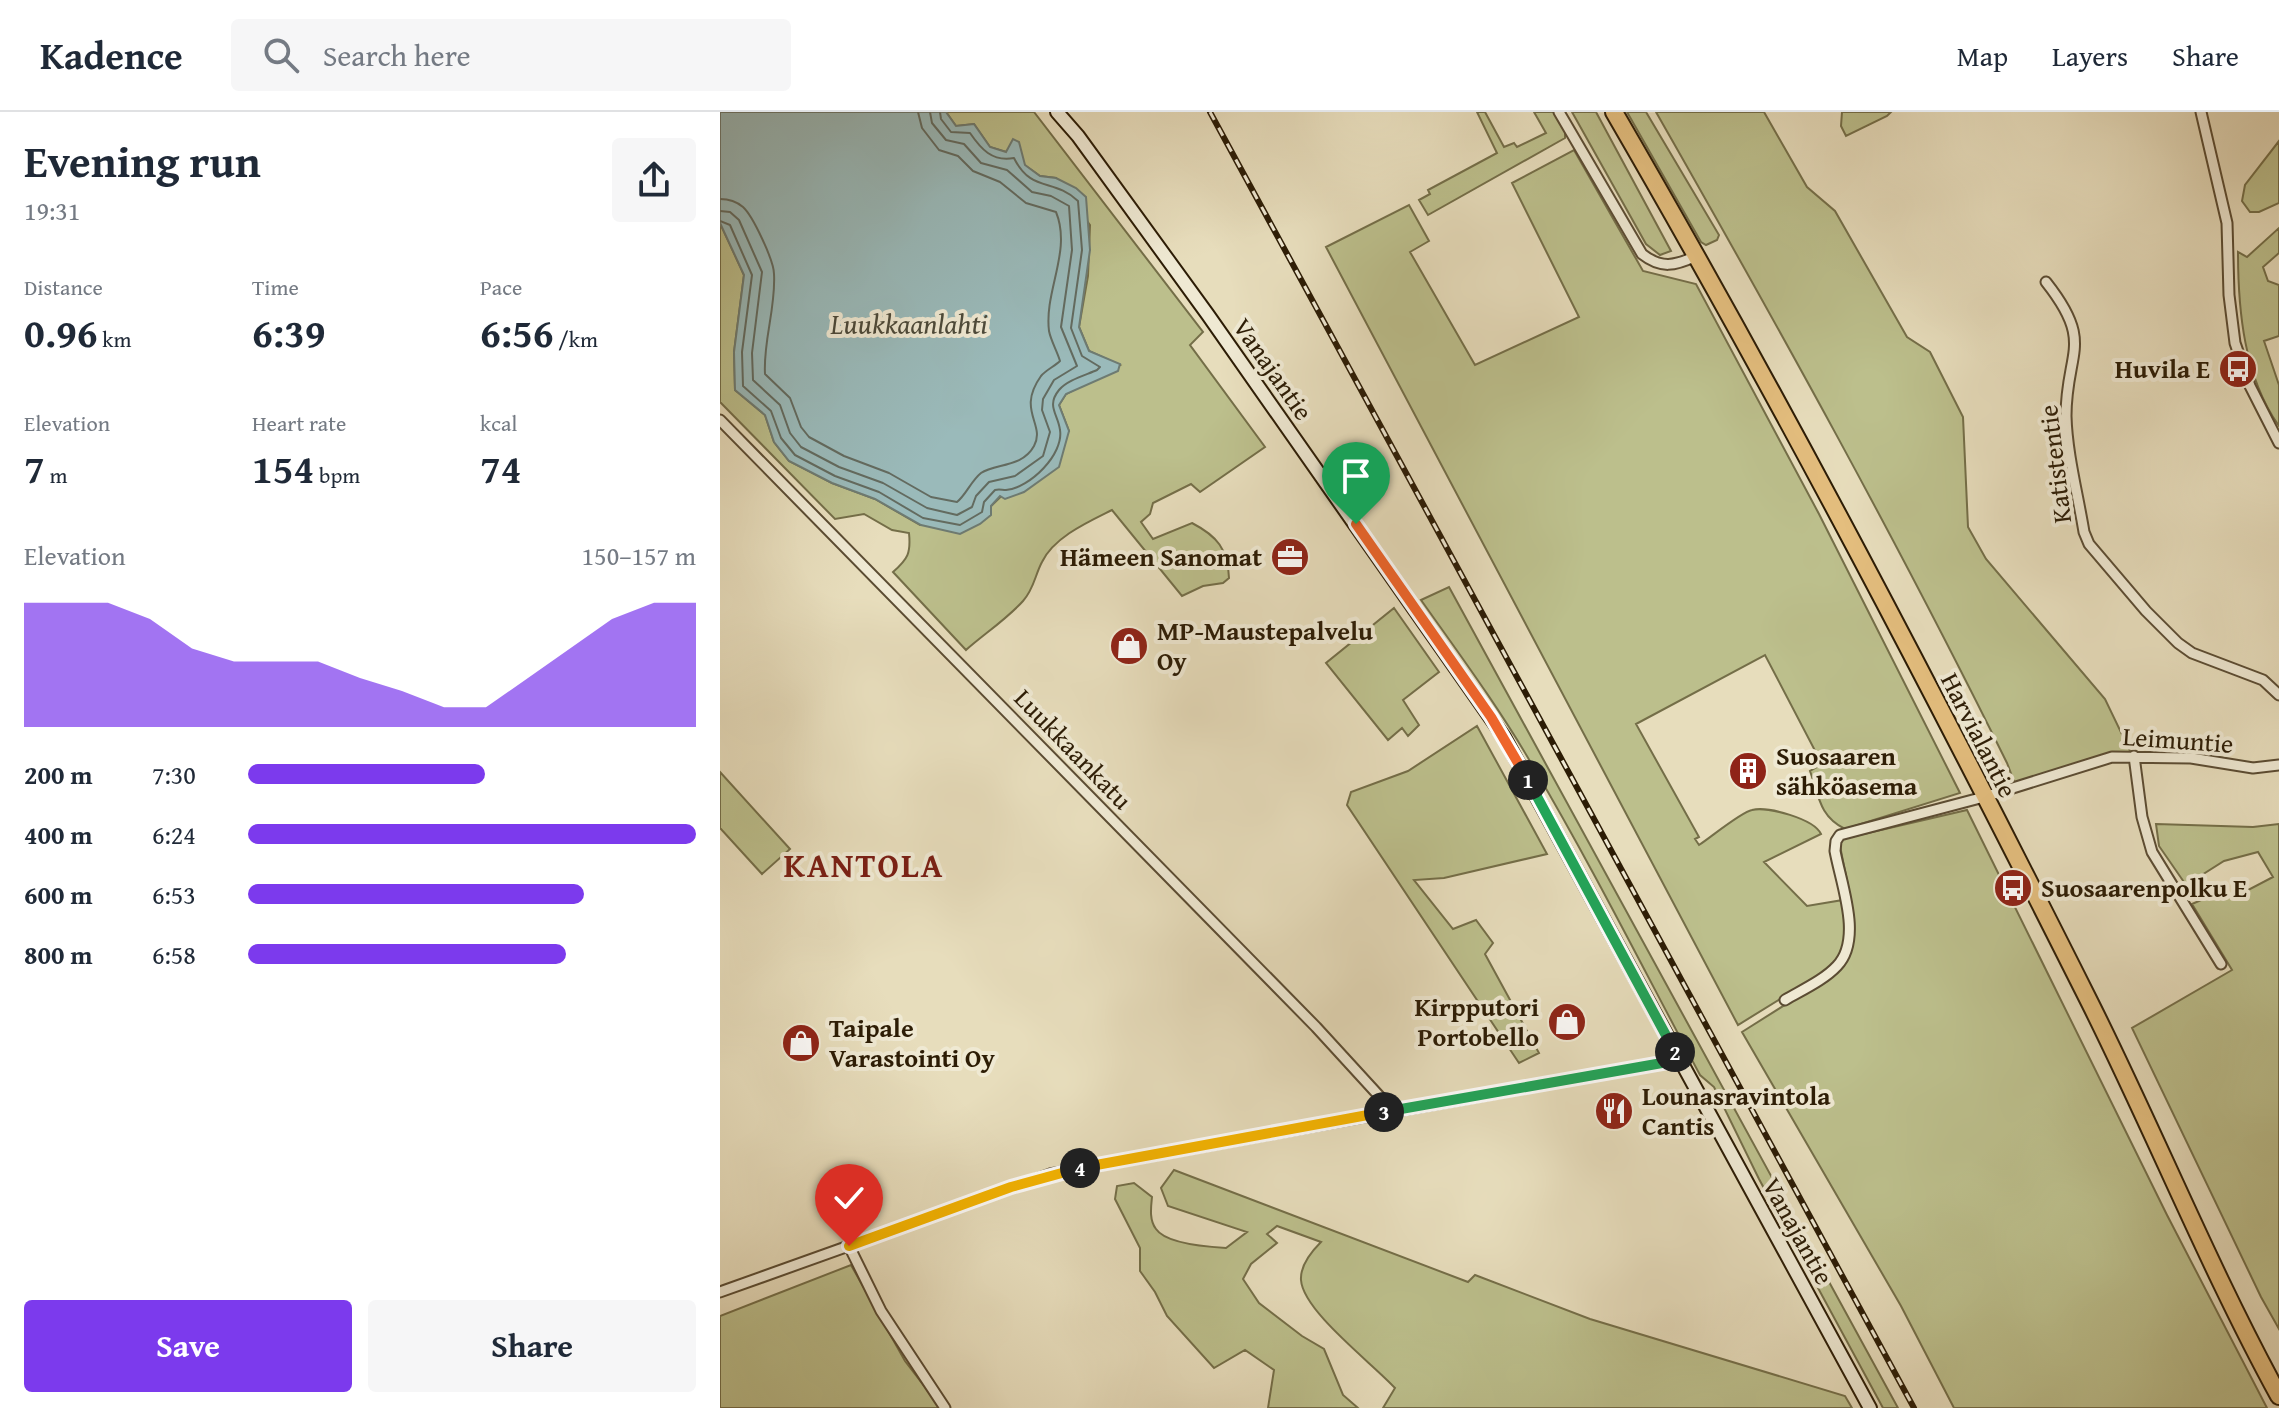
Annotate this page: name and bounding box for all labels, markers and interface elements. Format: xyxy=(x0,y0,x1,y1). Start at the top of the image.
search box xyxy=(231,19,791,91)
text: Kadence xyxy=(40,27,183,83)
icon: search xyxy=(259,33,303,77)
text: Search here xyxy=(323,33,471,77)
text: Map xyxy=(1957,35,2008,76)
text: Layers xyxy=(2052,35,2128,76)
text: Share xyxy=(2172,35,2239,76)
text: Evening run xyxy=(24,129,261,193)
button: share xyxy=(612,138,696,222)
text: 19:31 xyxy=(24,191,80,230)
text: Distance xyxy=(24,271,103,303)
text: Time xyxy=(252,271,299,303)
text: Pace xyxy=(480,271,522,303)
text: 0.96 xyxy=(24,303,97,362)
text: 6:39 xyxy=(252,303,325,362)
text: 6:56 xyxy=(480,303,553,362)
water label: Luukkaanlahti xyxy=(830,303,987,344)
street label: Vanajantie xyxy=(1224,310,1323,428)
text: km xyxy=(97,323,131,355)
text: /km xyxy=(553,323,598,355)
bus stop icon: Huvila E xyxy=(2217,348,2259,390)
place label: Huvila E xyxy=(2115,349,2210,388)
street label: Katistentie xyxy=(2028,403,2081,526)
text: Elevation xyxy=(24,407,110,439)
text: Heart rate xyxy=(252,407,346,439)
text: kcal xyxy=(480,407,518,439)
text: 7 xyxy=(24,439,45,498)
text: 154 xyxy=(252,439,314,498)
text: 74 xyxy=(480,439,521,498)
pin xyxy=(1322,442,1390,524)
icon: arrive xyxy=(1334,454,1378,498)
text: m xyxy=(45,459,68,491)
text: bpm xyxy=(314,459,360,491)
text: Elevation xyxy=(24,536,126,575)
text: 150–157 m xyxy=(582,536,696,575)
office icon: Hämeen Sanomat xyxy=(1269,536,1311,578)
place label: Hämeen Sanomat xyxy=(1060,537,1262,576)
place label: MP-Maustepalvelu Oy xyxy=(1157,611,1373,680)
shop icon: MP-Maustepalvelu Oy xyxy=(1108,625,1150,667)
street label: Harvialantie xyxy=(1931,665,2028,804)
street label: Luukkaankatu xyxy=(1005,679,1141,818)
street label: Leimuntie xyxy=(2121,716,2235,763)
place label: Suosaaren sähköasema xyxy=(1776,736,1918,805)
building icon: Suosaaren sähköasema xyxy=(1727,750,1769,792)
text: 200 m xyxy=(24,755,92,794)
text: 7:30 xyxy=(152,755,196,794)
pin: 1 xyxy=(1508,760,1548,800)
text: 1 xyxy=(1522,764,1534,796)
text: 400 m xyxy=(24,815,92,854)
text: 6:24 xyxy=(152,815,196,854)
district label: KANTOLA xyxy=(784,840,944,889)
bus stop icon: Suosaarenpolku E xyxy=(1992,867,2034,909)
place label: Suosaarenpolku E xyxy=(2041,868,2247,907)
text: 600 m xyxy=(24,875,92,914)
text: 6:53 xyxy=(152,875,196,914)
text: 800 m xyxy=(24,935,92,974)
text: 6:58 xyxy=(152,935,196,974)
place label: Kirpputori Portobello xyxy=(1414,987,1539,1056)
shop icon: Kirpputori Portobello xyxy=(1546,1001,1588,1043)
place label: Taipale Varastointi Oy xyxy=(829,1008,995,1077)
shop icon: Taipale Varastointi Oy xyxy=(780,1022,822,1064)
pin: 2 xyxy=(1655,1032,1695,1072)
text: 2 xyxy=(1669,1036,1681,1068)
place label: Lounasravintola Cantis xyxy=(1642,1076,1831,1145)
restaurant icon: Lounasravintola Cantis xyxy=(1593,1090,1635,1132)
pin: 3 xyxy=(1364,1092,1404,1132)
text: 3 xyxy=(1378,1096,1390,1128)
pin: 4 xyxy=(1060,1148,1100,1188)
text: 4 xyxy=(1074,1152,1086,1184)
pin xyxy=(815,1164,883,1246)
street label: Vanajantie xyxy=(1753,1170,1844,1291)
icon: check xyxy=(827,1176,871,1220)
button: Save xyxy=(24,1300,352,1392)
button: Share xyxy=(368,1300,696,1392)

